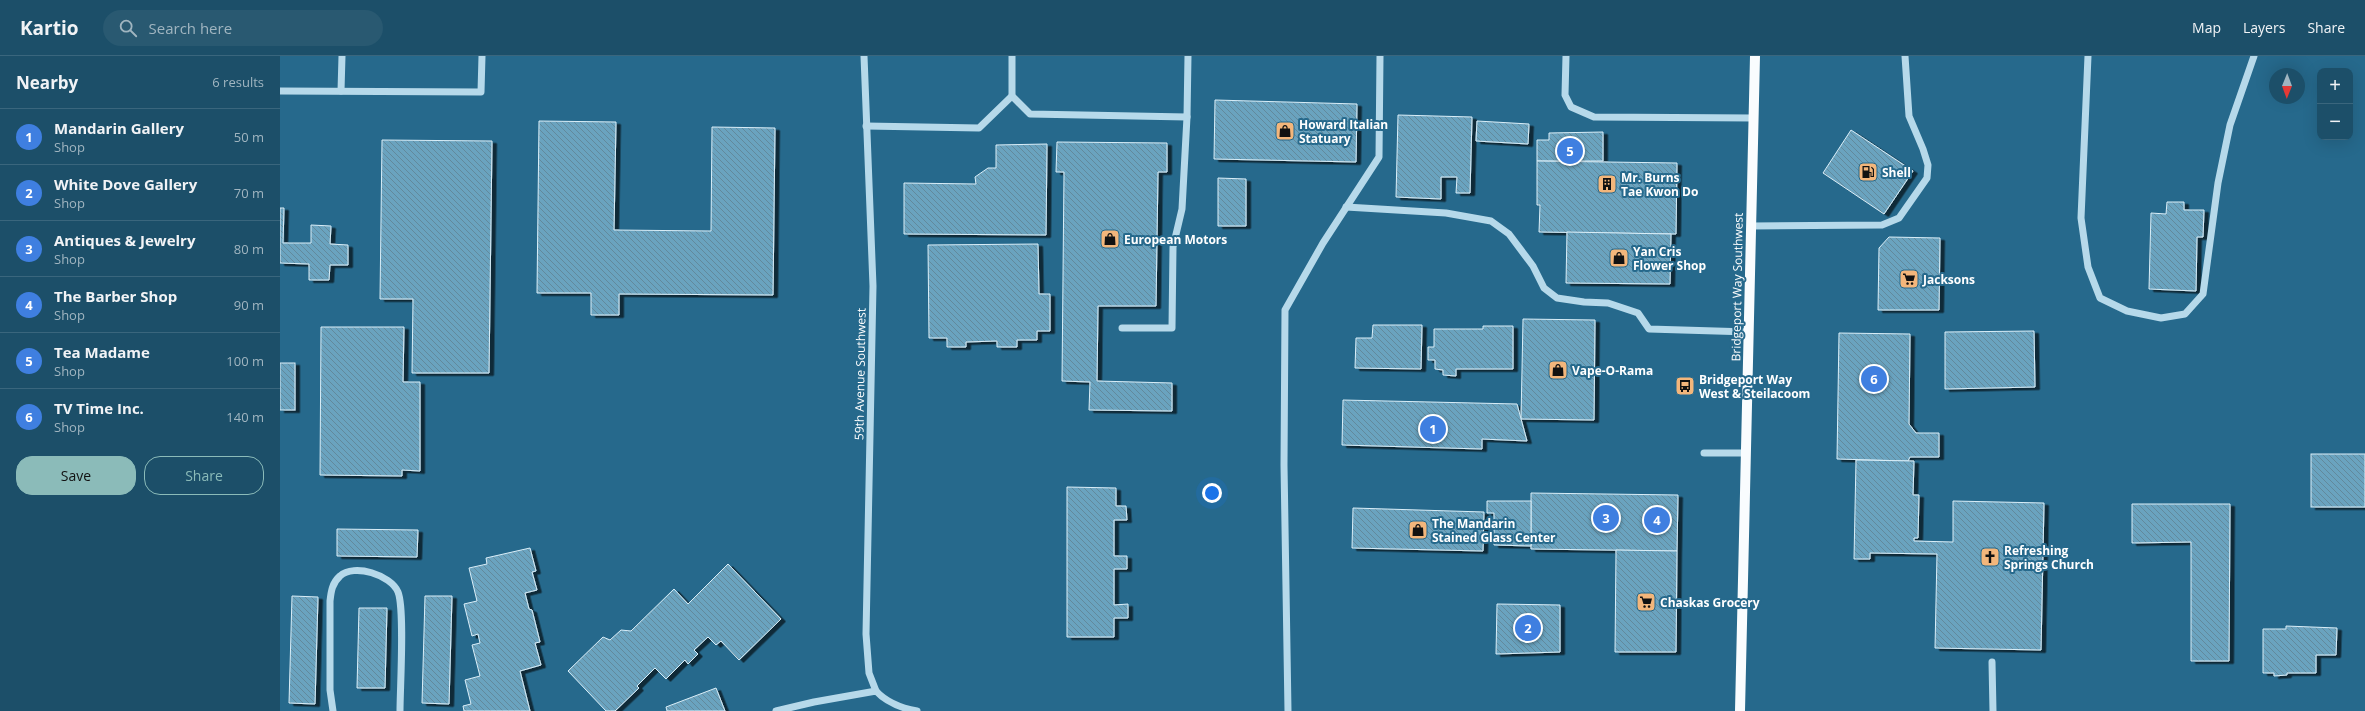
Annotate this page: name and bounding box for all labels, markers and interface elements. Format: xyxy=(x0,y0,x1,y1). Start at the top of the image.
search box xyxy=(103,10,383,46)
text: Kartio xyxy=(20,15,79,41)
icon: search xyxy=(117,17,139,39)
text: Search here xyxy=(149,18,232,38)
text: Map xyxy=(2192,18,2221,37)
text: Layers xyxy=(2243,18,2285,37)
text: Share xyxy=(2307,18,2345,37)
north arrow xyxy=(2269,68,2305,104)
map controls xyxy=(2317,68,2353,140)
button: + xyxy=(2317,68,2353,104)
text: Nearby xyxy=(16,71,78,94)
text: 6 results xyxy=(212,73,264,91)
button: − xyxy=(2317,104,2353,140)
place label: Howard Italian Statuary xyxy=(1299,116,1388,147)
text: Mandarin Gallery xyxy=(54,118,184,138)
shop icon: Howard Italian Statuary xyxy=(1274,120,1296,142)
text: 1 xyxy=(25,128,33,146)
text: 50 m xyxy=(234,128,264,146)
pin: 5 xyxy=(1557,136,1583,166)
text: Shop xyxy=(54,138,85,156)
fuel station icon: Shell xyxy=(1857,161,1879,183)
place label: Shell xyxy=(1882,164,1911,181)
place label: Mr. Burns Tae Kwon Do xyxy=(1621,169,1698,200)
building icon: Mr. Burns Tae Kwon Do xyxy=(1596,173,1618,195)
text: White Dove Gallery xyxy=(54,174,197,194)
text: 2 xyxy=(25,184,33,202)
text: 70 m xyxy=(234,184,264,202)
text: Shop xyxy=(54,194,85,212)
street label: Bridgeport Way Southwest xyxy=(1727,212,1747,362)
shop icon: European Motors xyxy=(1099,228,1121,250)
text: Antiques & Jewelry xyxy=(54,230,195,250)
place label: European Motors xyxy=(1124,231,1227,248)
text: 3 xyxy=(25,240,33,258)
text: 80 m xyxy=(234,240,264,258)
place label: Yan Cris Flower Shop xyxy=(1633,243,1707,274)
shop icon: Yan Cris Flower Shop xyxy=(1608,247,1630,269)
text: Shop xyxy=(54,250,85,268)
supermarket icon: Jacksons xyxy=(1898,268,1920,290)
place label: Jacksons xyxy=(1922,271,1975,288)
text: The Barber Shop xyxy=(54,286,177,306)
text: 4 xyxy=(25,296,33,314)
text: 90 m xyxy=(234,296,264,314)
text: Shop xyxy=(54,306,85,324)
street label: 59th Avenue Southwest xyxy=(850,308,870,440)
text: Tea Madame xyxy=(54,342,150,362)
text: 5 xyxy=(25,352,33,370)
text: 100 m xyxy=(226,352,264,370)
shop icon: Vape-O-Rama xyxy=(1547,359,1569,381)
text: Shop xyxy=(54,362,85,380)
place label: Vape-O-Rama xyxy=(1572,362,1653,379)
pin: 6 xyxy=(1861,364,1887,394)
place label: Bridgeport Way West & Steilacoom xyxy=(1699,371,1810,402)
bus stop icon: Bridgeport Way West & Steilacoom xyxy=(1674,375,1696,397)
text: TV Time Inc. xyxy=(54,398,144,418)
text: 6 xyxy=(25,408,33,426)
text: 140 m xyxy=(226,408,264,426)
pin: 1 xyxy=(1420,414,1446,444)
text: Shop xyxy=(54,418,85,436)
button: Save xyxy=(16,456,136,495)
button: Share xyxy=(144,456,264,495)
your location xyxy=(1202,483,1222,503)
pin: 3 xyxy=(1593,503,1619,533)
pin: 4 xyxy=(1644,505,1670,535)
place label: The Mandarin Stained Glass Center xyxy=(1432,515,1556,546)
shop icon: The Mandarin Stained Glass Center xyxy=(1407,519,1429,541)
place label: Refreshing Springs Church xyxy=(2004,542,2094,573)
church icon: Refreshing Springs Church xyxy=(1979,546,2001,568)
supermarket icon: Chaskas Grocery xyxy=(1635,591,1657,613)
place label: Chaskas Grocery xyxy=(1660,594,1760,611)
pin: 2 xyxy=(1515,613,1541,643)

